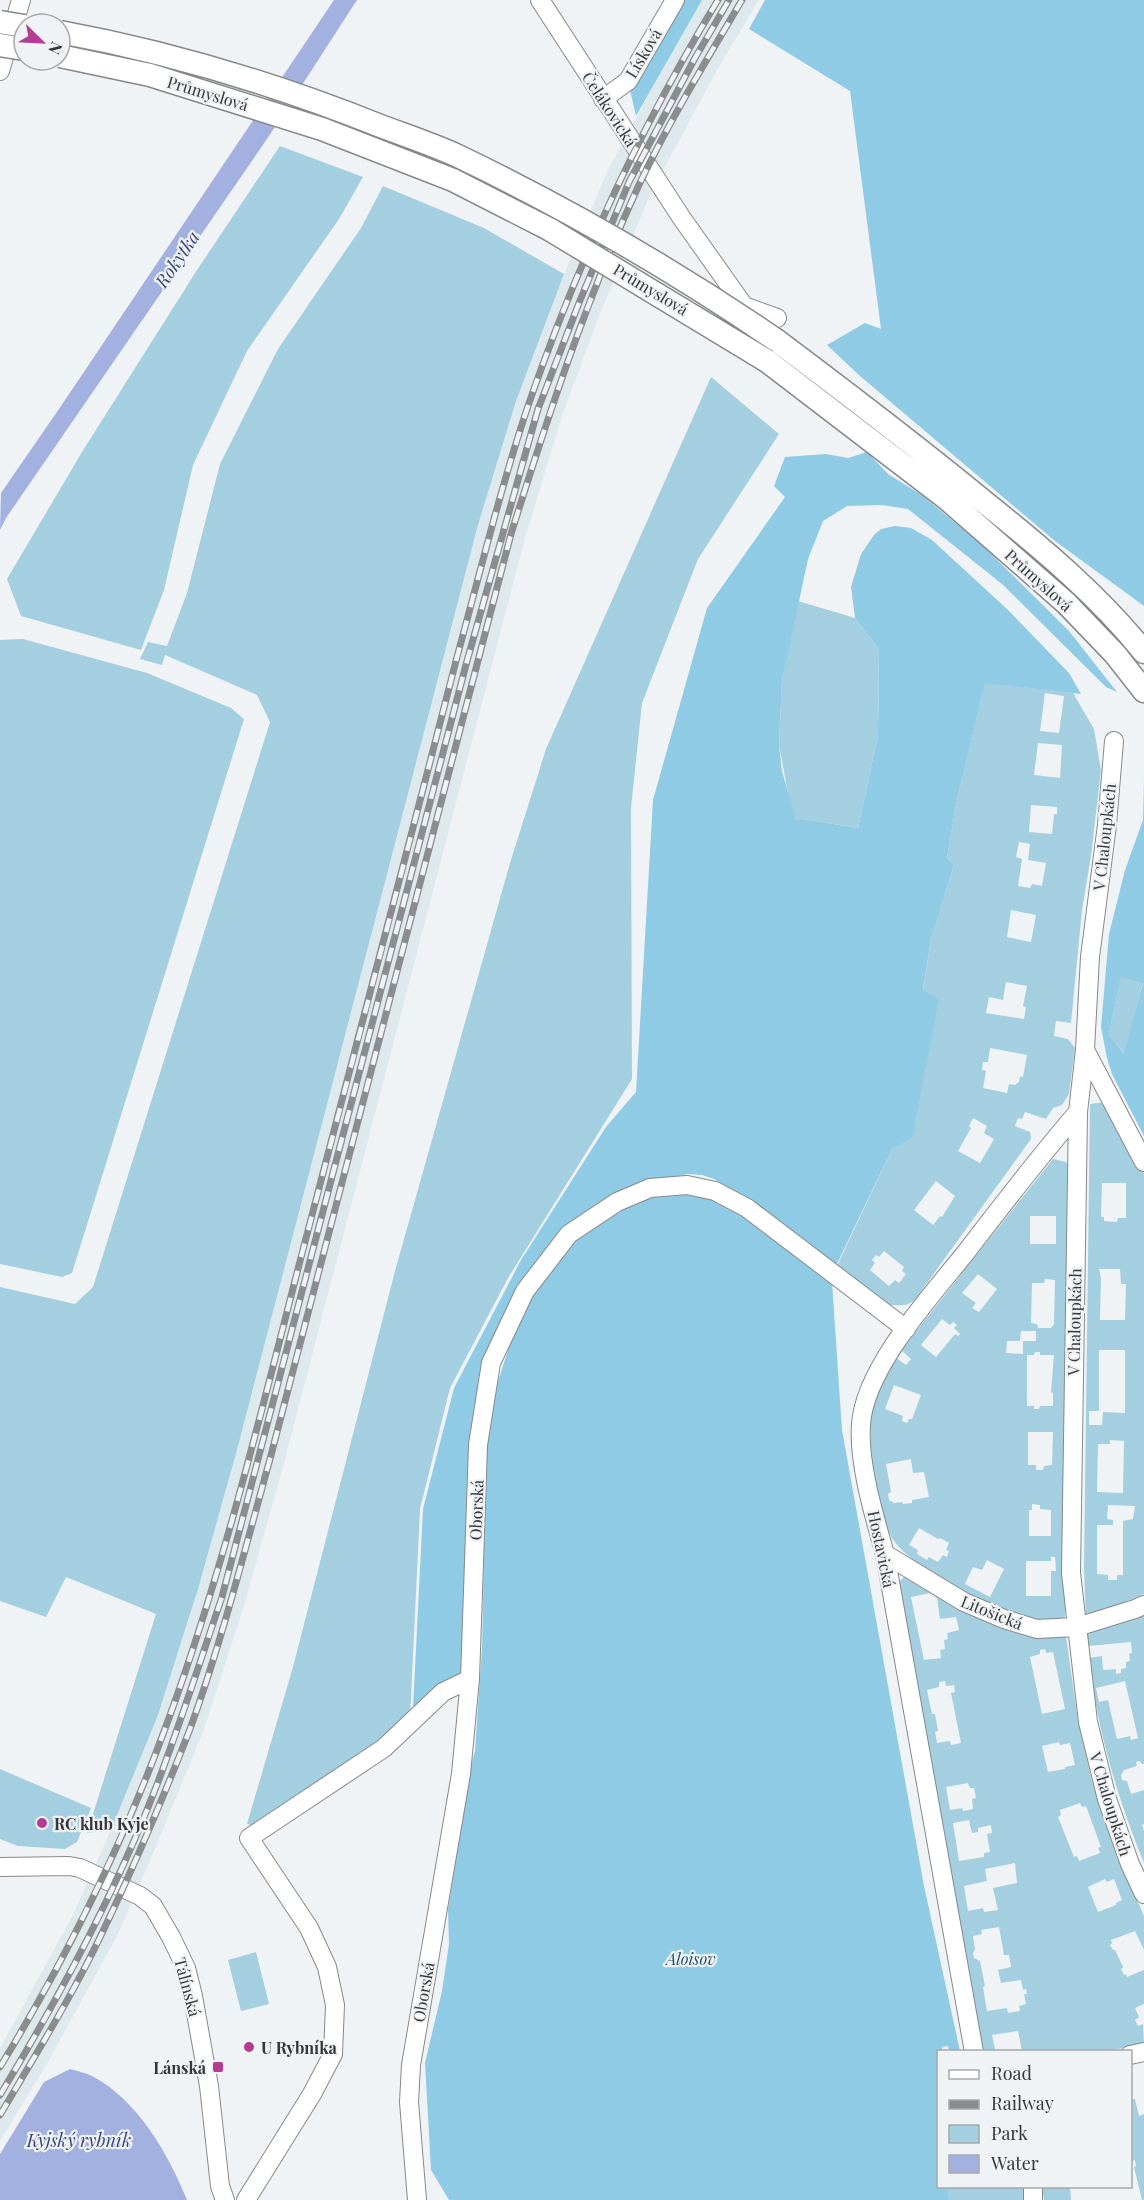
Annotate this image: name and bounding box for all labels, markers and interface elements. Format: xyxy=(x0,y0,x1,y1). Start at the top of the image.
north arrow xyxy=(12,12,72,72)
street label: Lísková xyxy=(620,24,666,82)
text: N xyxy=(44,39,68,58)
street label: Čelákovická xyxy=(578,67,642,151)
street label: Průmyslová xyxy=(165,71,251,115)
water label: Rokytka xyxy=(149,226,205,293)
street label: Průmyslová xyxy=(610,258,692,320)
street label: Průmyslová xyxy=(1001,544,1077,616)
street label: V Chaloupkách xyxy=(1088,782,1120,893)
street label: V Chaloupkách xyxy=(1063,1268,1085,1377)
street label: Oborská xyxy=(464,1479,488,1541)
street label: Hostavická xyxy=(864,1509,900,1589)
street label: Litošická xyxy=(958,1590,1026,1634)
street label: V Chaloupkách xyxy=(1085,1749,1137,1859)
place label: RC klub Kyje xyxy=(54,1813,149,1834)
marker: RC klub Kyje xyxy=(35,1816,49,1830)
park label: Aloisov xyxy=(664,1948,716,1969)
street label: Tálínská xyxy=(170,1955,206,2019)
street label: Oborská xyxy=(407,1960,439,2024)
place label: U Rybníka xyxy=(261,2037,337,2058)
marker: U Rybníka xyxy=(242,2040,256,2054)
legend xyxy=(937,2050,1132,2188)
place label: Lánská xyxy=(153,2057,207,2078)
marker: Lánská xyxy=(211,2060,225,2074)
text: Road xyxy=(991,2061,1032,2085)
text: Railway xyxy=(991,2091,1054,2115)
text: Park xyxy=(991,2121,1028,2145)
water label: Kyjský rybník xyxy=(26,2128,131,2152)
text: Water xyxy=(990,2151,1039,2175)

